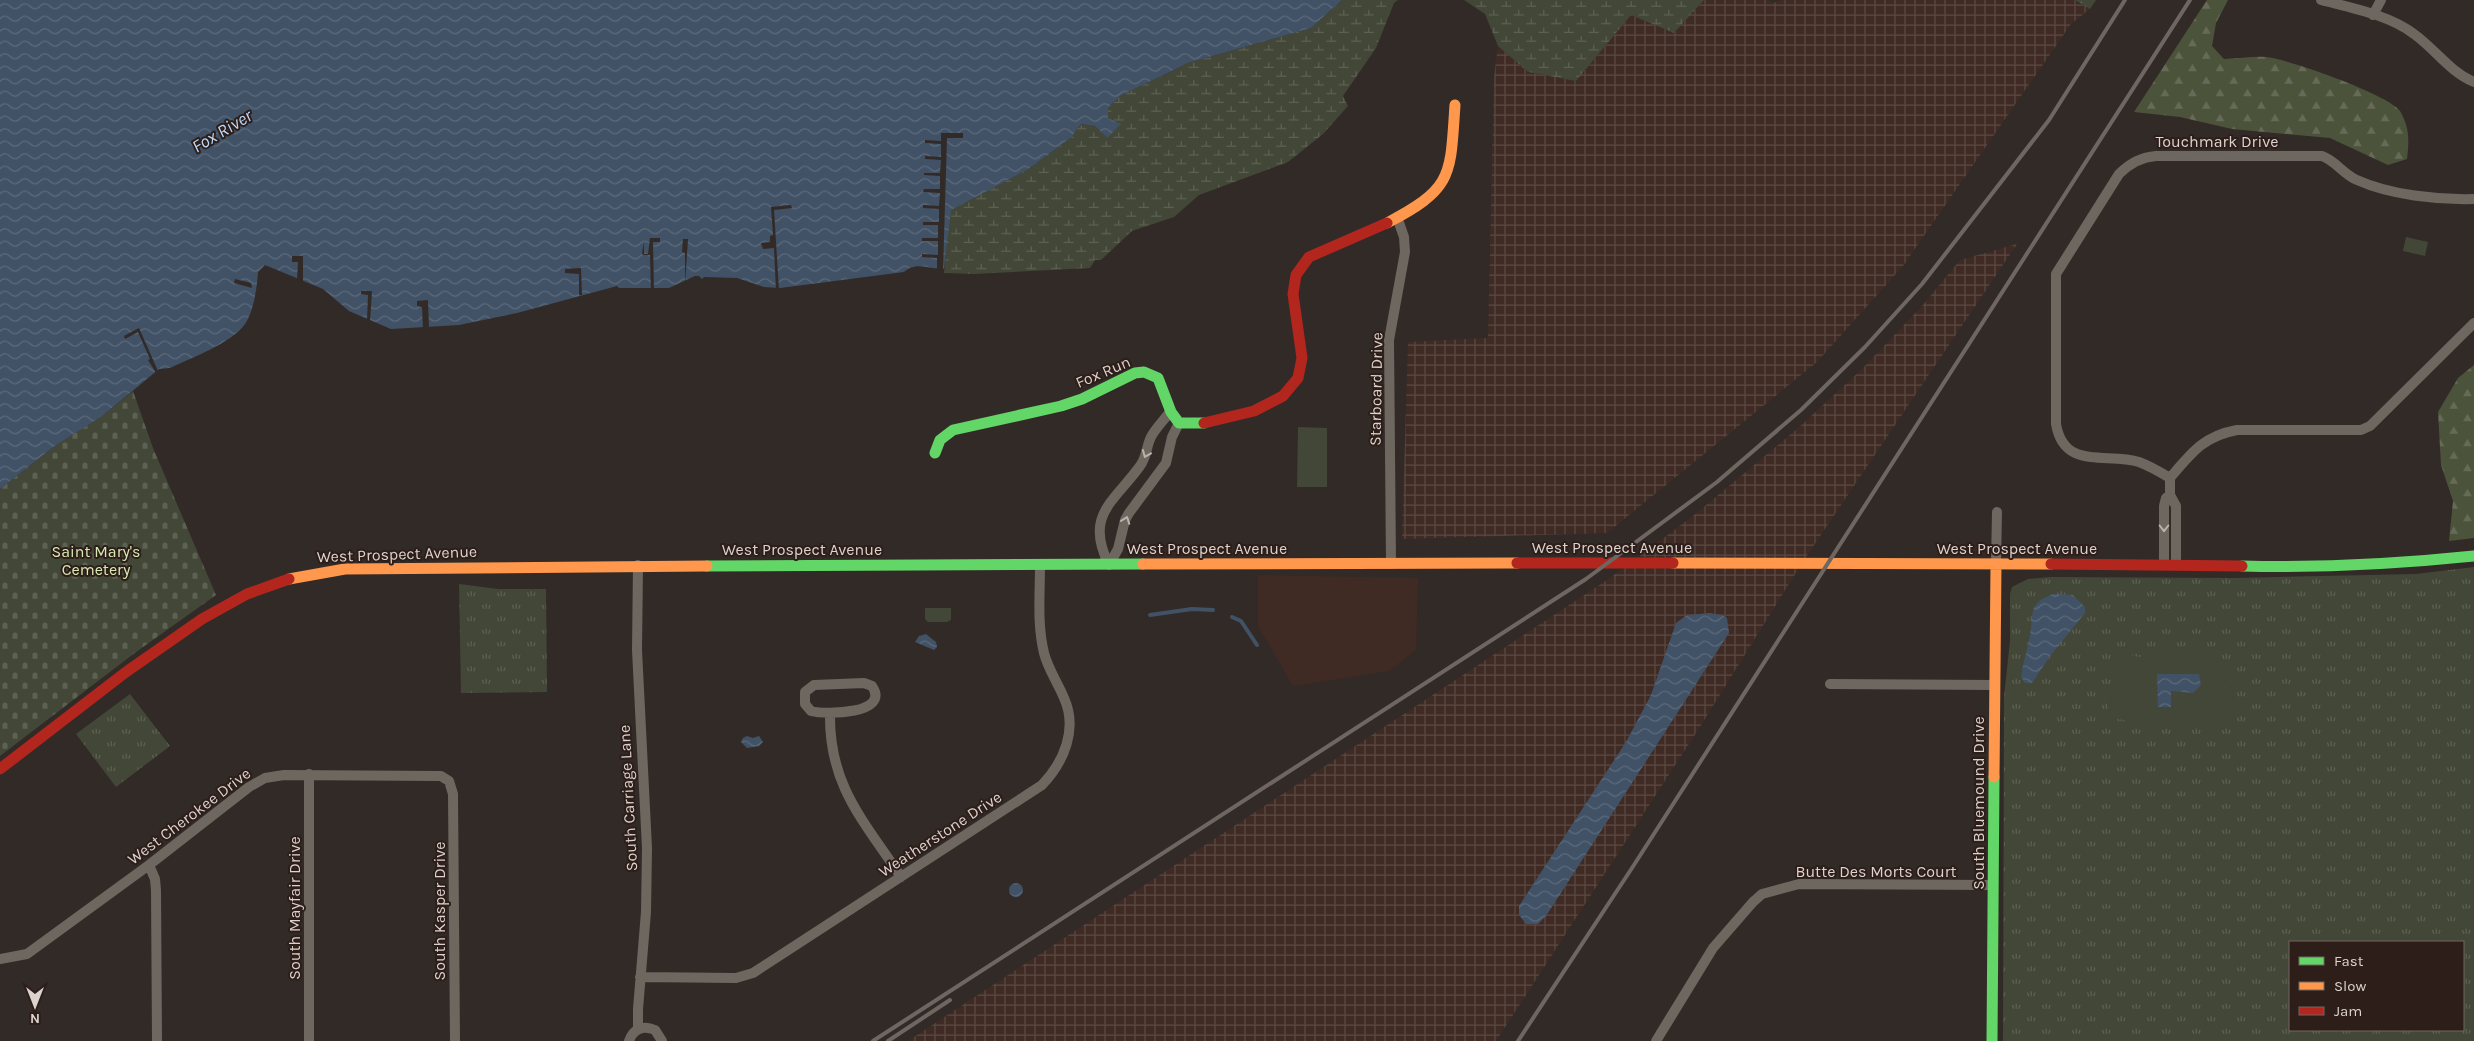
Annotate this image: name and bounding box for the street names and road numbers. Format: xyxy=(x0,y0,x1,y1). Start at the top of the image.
street label: Touchmark Drive xyxy=(2156,132,2278,151)
street label: Starboard Drive xyxy=(1366,332,1386,446)
street label: Fox Run xyxy=(1073,352,1133,392)
street label: West Prospect Avenue xyxy=(1532,538,1692,557)
street label: West Prospect Avenue xyxy=(1127,539,1287,558)
street label: West Prospect Avenue xyxy=(1937,539,2097,558)
street label: West Prospect Avenue xyxy=(722,540,882,559)
street label: West Prospect Avenue xyxy=(317,542,477,566)
street label: South Bluemound Drive xyxy=(1969,716,1988,890)
street label: South Carriage Lane xyxy=(615,724,641,872)
street label: West Cherokee Drive xyxy=(124,764,254,868)
street label: Weatherstone Drive xyxy=(875,787,1005,881)
street label: South Mayfair Drive xyxy=(285,836,304,980)
street label: South Kasper Drive xyxy=(430,841,449,981)
street label: Butte Des Morts Court xyxy=(1795,862,1957,881)

